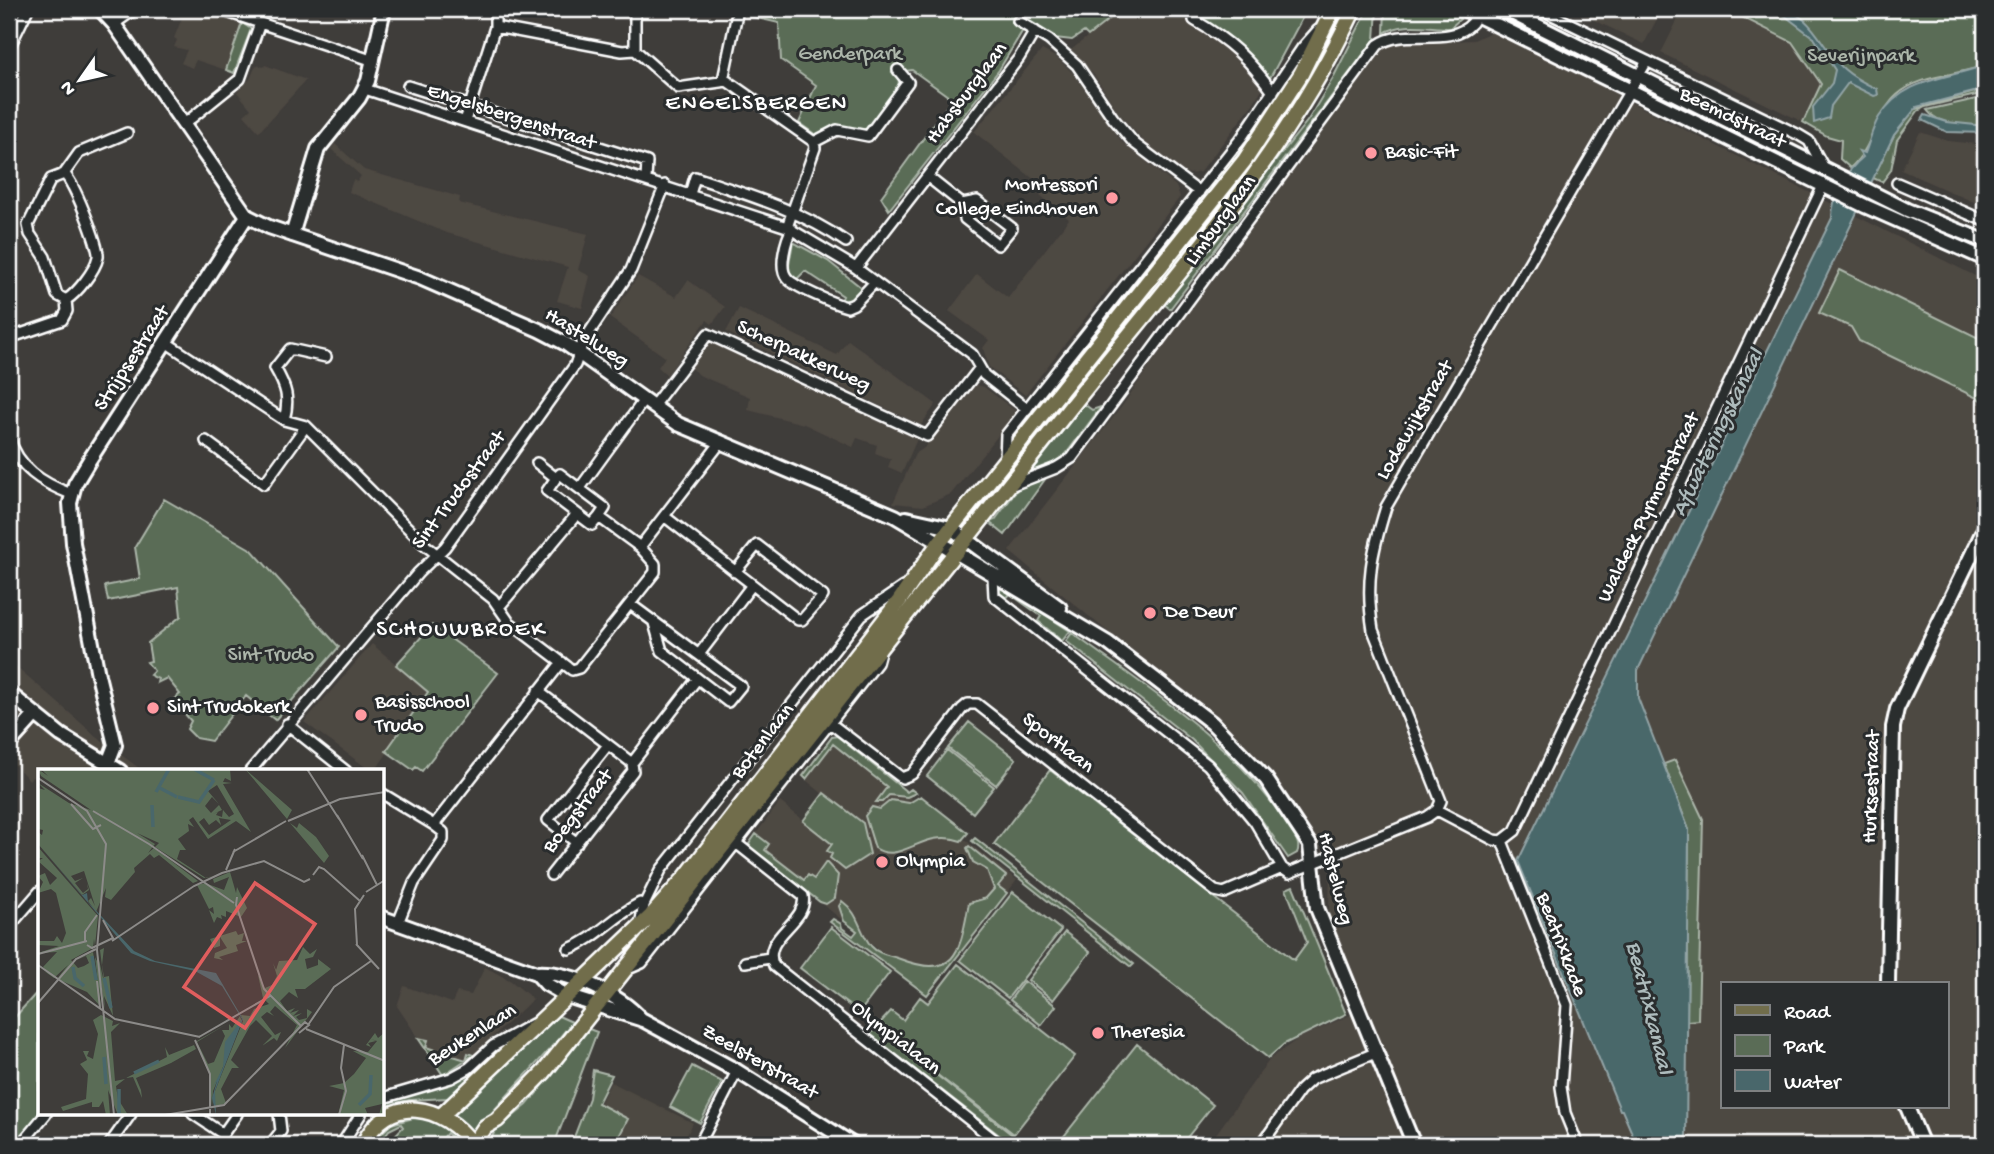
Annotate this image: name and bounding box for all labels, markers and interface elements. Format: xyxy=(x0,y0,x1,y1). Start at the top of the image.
street label: Habsburglaan xyxy=(922,38,1014,150)
park label: Genderpark xyxy=(798,43,904,68)
park label: Severijnpark xyxy=(1807,45,1917,70)
north arrow xyxy=(46,46,116,116)
text: N xyxy=(56,76,82,99)
street label: Engelsbergenstraat xyxy=(423,79,601,158)
street label: Beemdstraat xyxy=(1674,82,1791,157)
district label: ENGELSBERGEN xyxy=(665,91,849,118)
place label: Basic-Fit xyxy=(1384,141,1460,166)
marker: Basic-Fit xyxy=(1363,145,1379,161)
street label: Limburglaan xyxy=(1181,171,1263,271)
place label: Montessori College Eindhoven xyxy=(936,174,1098,223)
marker: Montessori College Eindhoven xyxy=(1104,190,1120,206)
street label: Strijpsestraat xyxy=(90,299,178,417)
street label: Hastelweg xyxy=(539,303,633,375)
street label: Scherpakkerweg xyxy=(732,315,874,399)
water label: Afwateringskanaal xyxy=(1667,343,1772,521)
street label: Lodewijkstraat xyxy=(1372,355,1461,485)
street label: Waldeck Pyrmontstraat xyxy=(1593,407,1708,607)
street label: Sint Trudostraat xyxy=(407,425,514,555)
place label: De Deur xyxy=(1162,601,1237,626)
marker: De Deur xyxy=(1142,605,1158,621)
district label: SCHOUWBROEK xyxy=(376,617,546,644)
park label: Sint Trudo xyxy=(228,644,314,669)
place label: Basisschool Trudo xyxy=(374,691,470,740)
place label: Sint Trudokerk xyxy=(167,696,293,721)
street label: Botenlaan xyxy=(726,699,801,786)
marker: Sint Trudokerk xyxy=(145,700,161,716)
marker: Basisschool Trudo xyxy=(353,707,369,723)
street label: Sportlaan xyxy=(1016,708,1098,780)
street label: Hurksestraat xyxy=(1859,728,1888,844)
street label: Boegstraat xyxy=(538,763,621,860)
inset map xyxy=(38,769,385,1116)
street label: Hastelweg xyxy=(1310,830,1358,928)
place label: Olympia xyxy=(896,850,966,875)
marker: Olympia xyxy=(874,854,890,870)
street label: Beatrixkade xyxy=(1528,889,1592,1001)
water label: Beatrixkanaal xyxy=(1619,939,1678,1079)
legend xyxy=(1721,982,1948,1108)
street label: Olympialaan xyxy=(845,996,945,1082)
street label: Beukenlaan xyxy=(423,999,522,1074)
text: Road xyxy=(1784,1002,1832,1027)
street label: Zeelsterstraat xyxy=(696,1020,824,1108)
place label: Theresia xyxy=(1111,1021,1186,1046)
marker: Theresia xyxy=(1090,1025,1106,1041)
text: Park xyxy=(1783,1036,1827,1061)
text: Water xyxy=(1784,1072,1842,1097)

